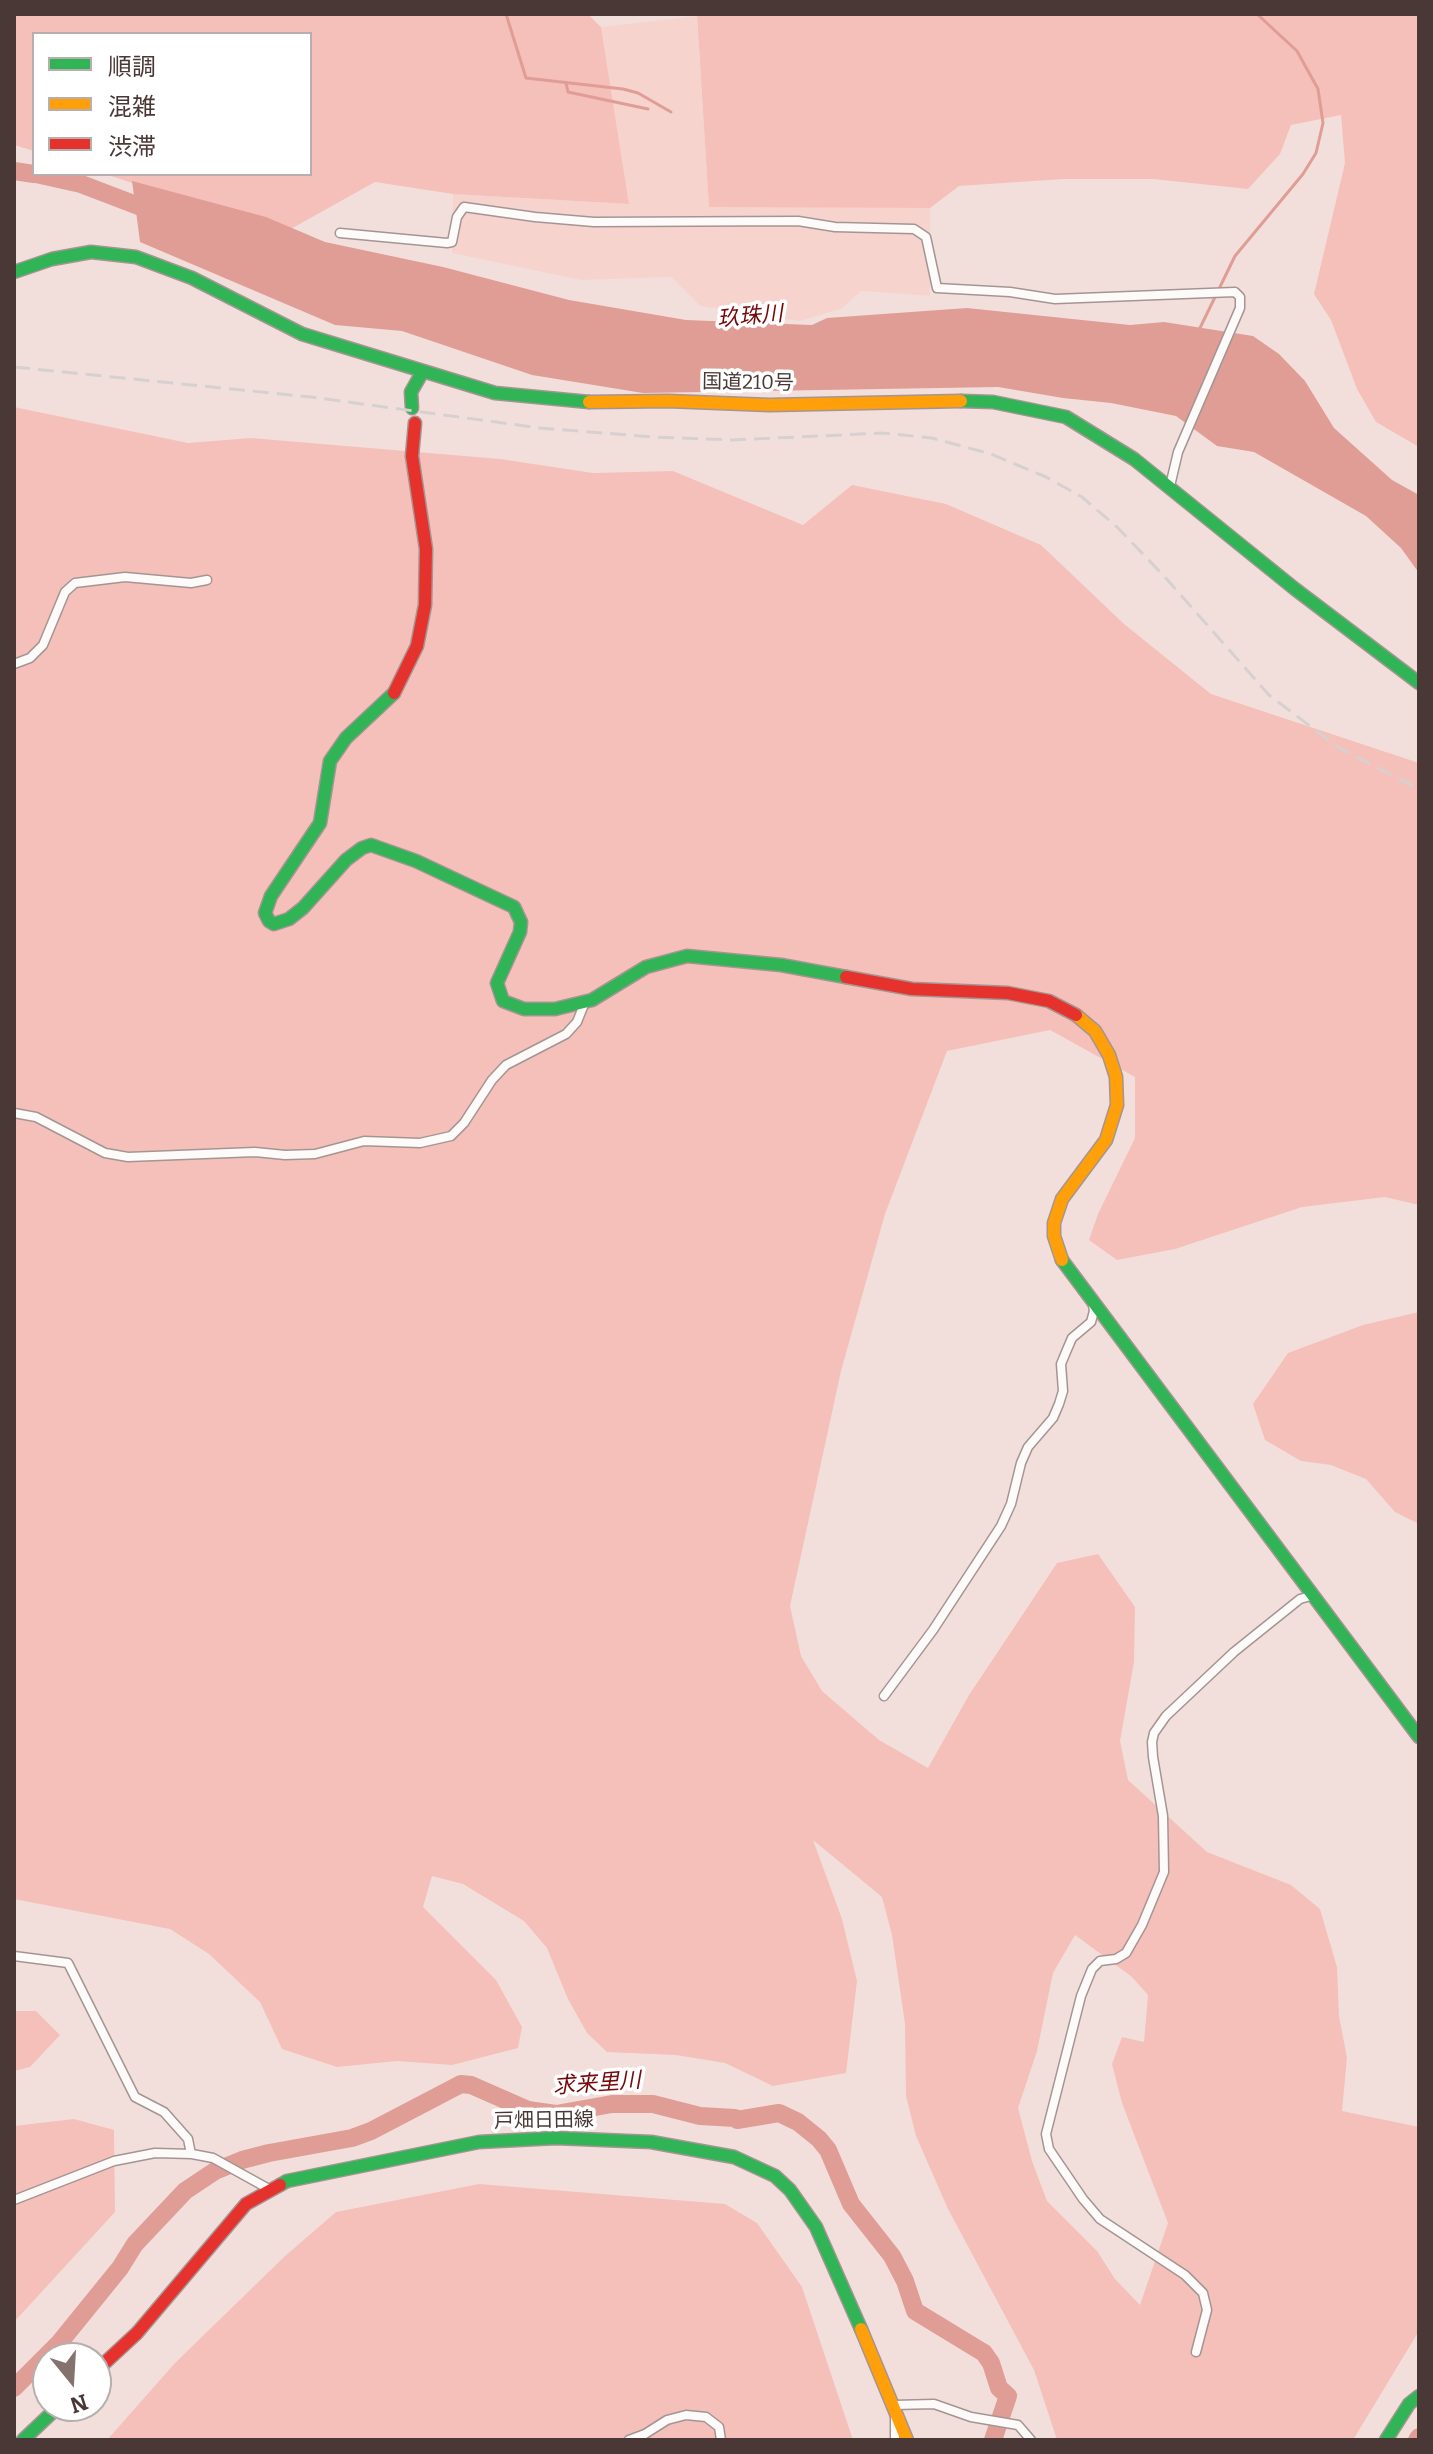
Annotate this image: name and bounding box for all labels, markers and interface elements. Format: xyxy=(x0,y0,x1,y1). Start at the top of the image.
legend xyxy=(32,32,312,176)
text: 順調 xyxy=(108,53,156,81)
text: 混雑 xyxy=(108,93,156,121)
text: 渋滞 xyxy=(108,133,156,161)
water label: 玖珠川 xyxy=(716,301,784,333)
street label: 国道210号 xyxy=(702,370,794,396)
water label: 求来里川 xyxy=(552,2068,642,2100)
street label: 戸畑日田線 xyxy=(494,2108,594,2134)
north arrow xyxy=(32,2342,112,2422)
text: N xyxy=(67,2388,91,2419)

